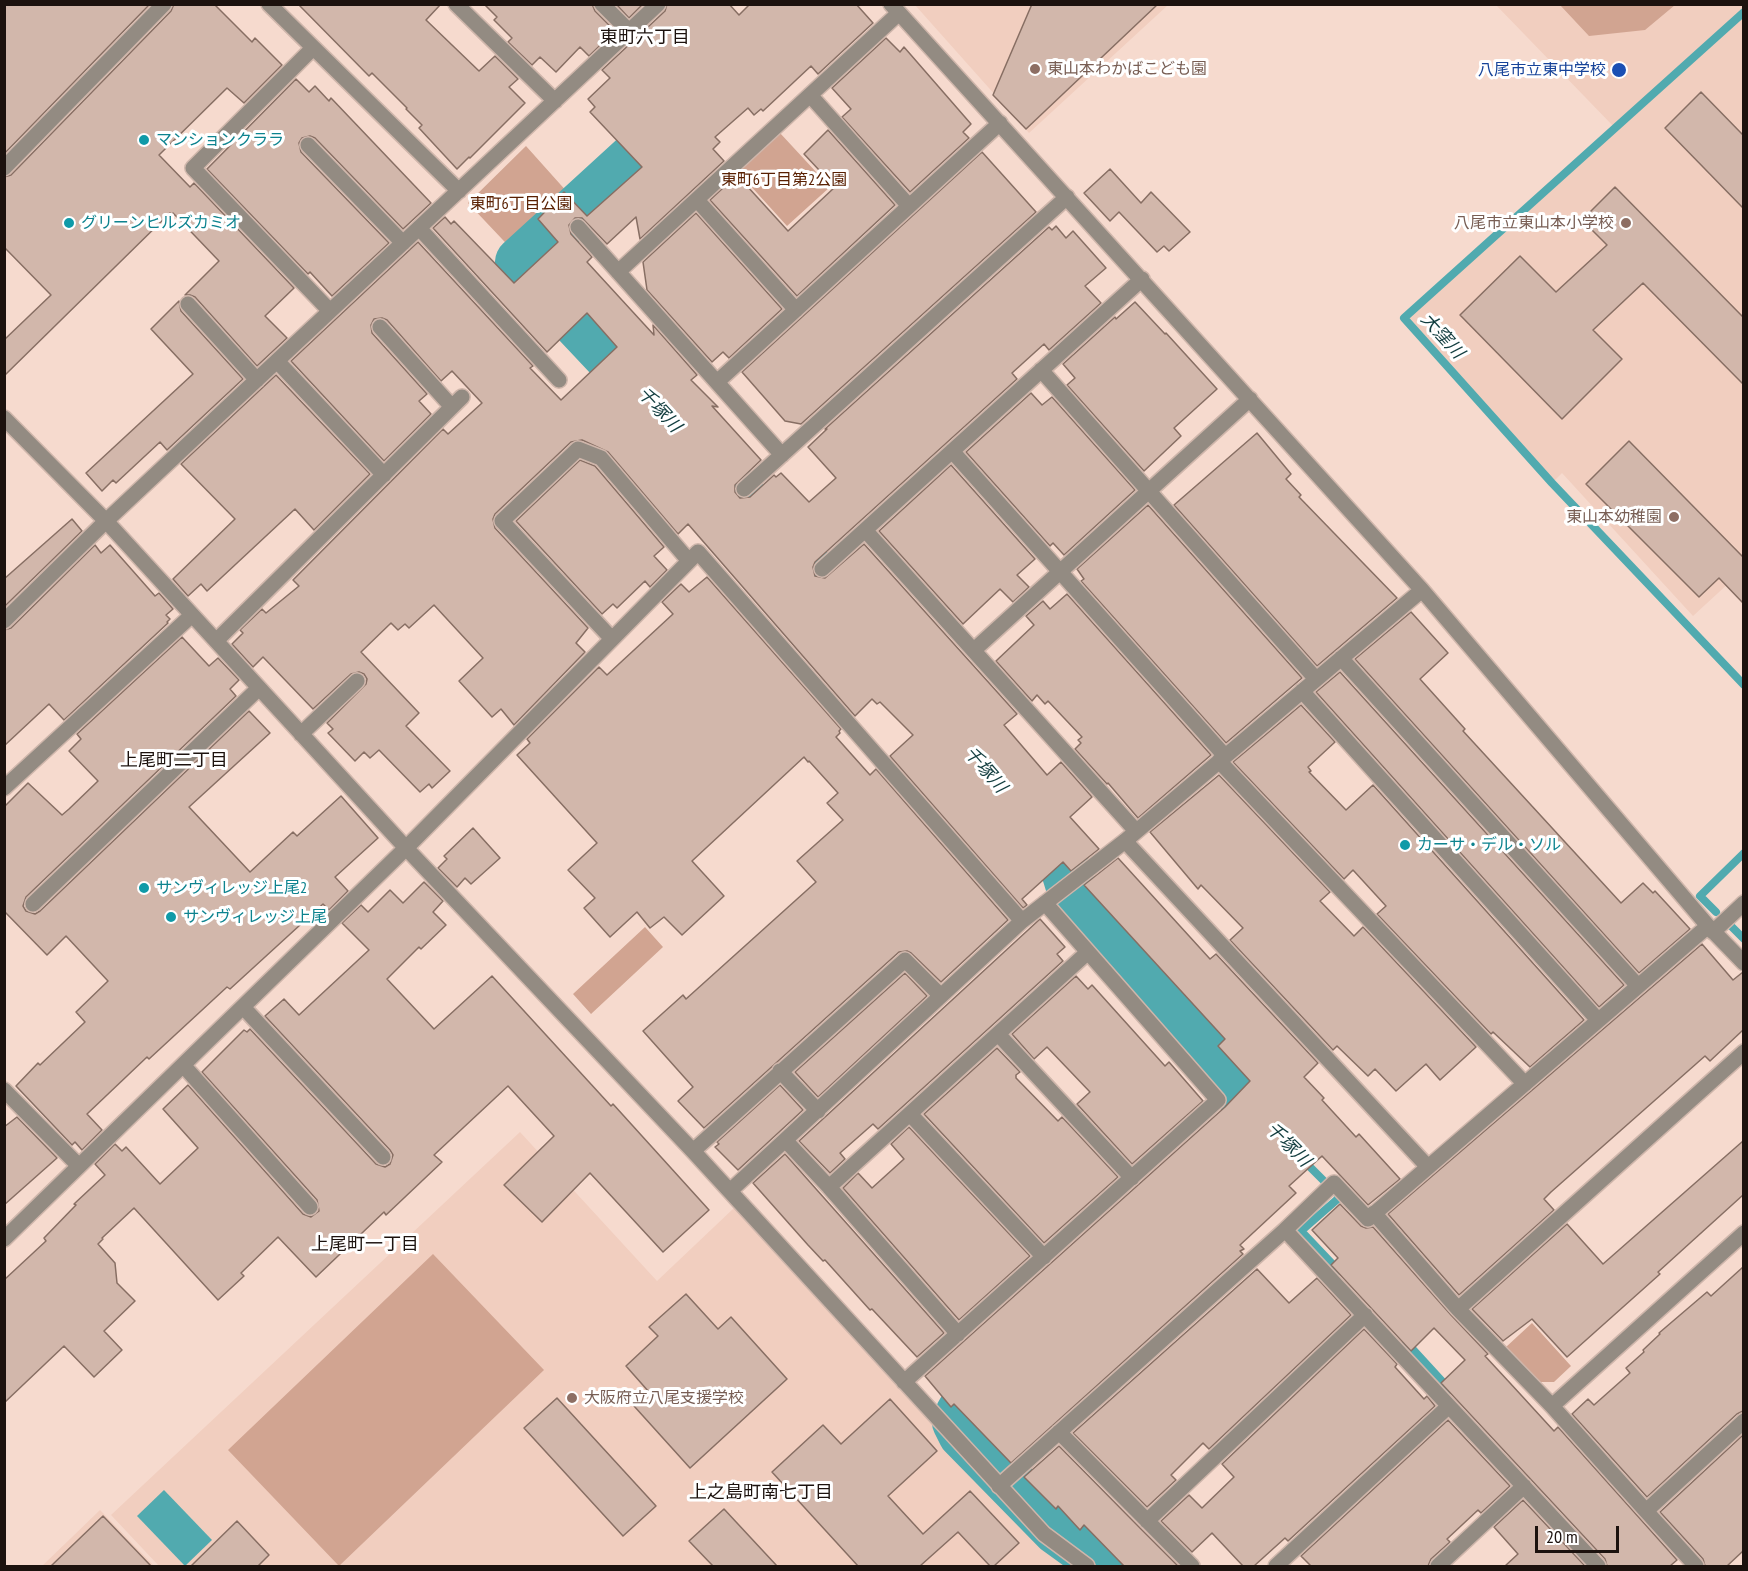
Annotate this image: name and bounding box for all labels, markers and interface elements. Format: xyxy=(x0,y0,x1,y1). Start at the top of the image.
district label: 東町六丁目 xyxy=(600,27,690,49)
place label: 東山本わかばこども園 xyxy=(1047,59,1207,79)
place label: 八尾市立東中学校 xyxy=(1478,60,1606,80)
marker: 八尾市立東中学校 xyxy=(1610,61,1628,79)
marker: 東山本わかばこども園 xyxy=(1028,62,1042,76)
place label: マンションクララ xyxy=(156,130,284,150)
marker: マンションクララ xyxy=(137,133,151,147)
park label: 東町6丁目第2公園 xyxy=(721,170,847,190)
park label: 東町6丁目公園 xyxy=(469,194,573,214)
place label: グリーンヒルズカミオ xyxy=(81,213,241,233)
place label: 八尾市立東山本小学校 xyxy=(1454,213,1614,233)
marker: グリーンヒルズカミオ xyxy=(62,216,76,230)
marker: 八尾市立東山本小学校 xyxy=(1619,216,1633,230)
water label: 大窪川 xyxy=(1416,309,1468,363)
water label: 千塚川 xyxy=(633,383,685,437)
place label: 東山本幼稚園 xyxy=(1566,507,1662,527)
marker: 東山本幼稚園 xyxy=(1667,510,1681,524)
water label: 千塚川 xyxy=(959,743,1011,797)
district label: 上尾町二丁目 xyxy=(120,750,228,772)
place label: カーサ・デル・ソル xyxy=(1417,835,1561,855)
marker: カーサ・デル・ソル xyxy=(1398,838,1412,852)
place label: サンヴィレッジ上尾2 xyxy=(156,878,307,898)
marker: サンヴィレッジ上尾2 xyxy=(137,881,151,895)
place label: サンヴィレッジ上尾 xyxy=(183,907,327,927)
marker: サンヴィレッジ上尾 xyxy=(164,910,178,924)
water label: 千塚川 xyxy=(1261,1118,1315,1172)
district label: 上尾町一丁目 xyxy=(311,1234,419,1256)
place label: 大阪府立八尾支援学校 xyxy=(584,1388,744,1408)
marker: 大阪府立八尾支援学校 xyxy=(565,1391,579,1405)
district label: 上之島町南七丁目 xyxy=(689,1482,833,1504)
scale bar xyxy=(1538,1514,1622,1552)
text: 20 m xyxy=(1546,1525,1578,1548)

